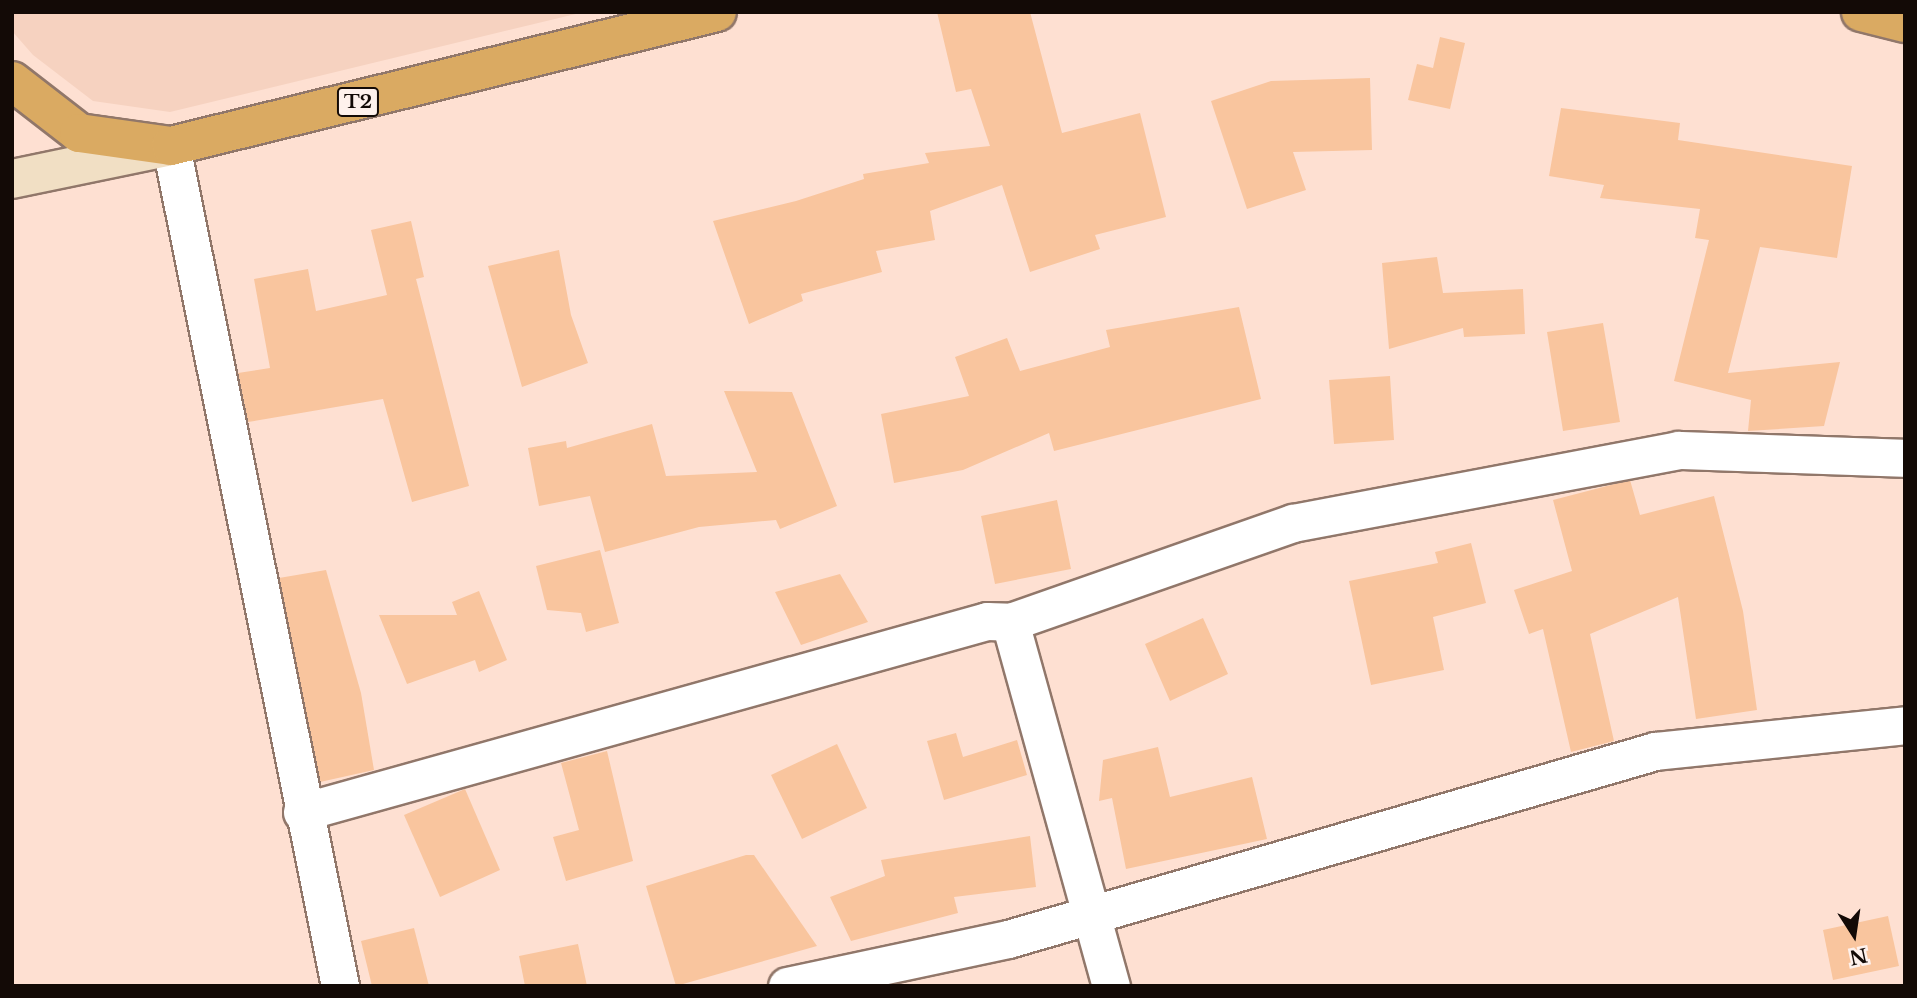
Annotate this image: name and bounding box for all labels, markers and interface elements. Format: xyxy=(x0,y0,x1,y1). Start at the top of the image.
road number: T2 xyxy=(335,86,381,118)
north arrow xyxy=(1819,900,1889,970)
text: N xyxy=(1847,943,1870,969)

